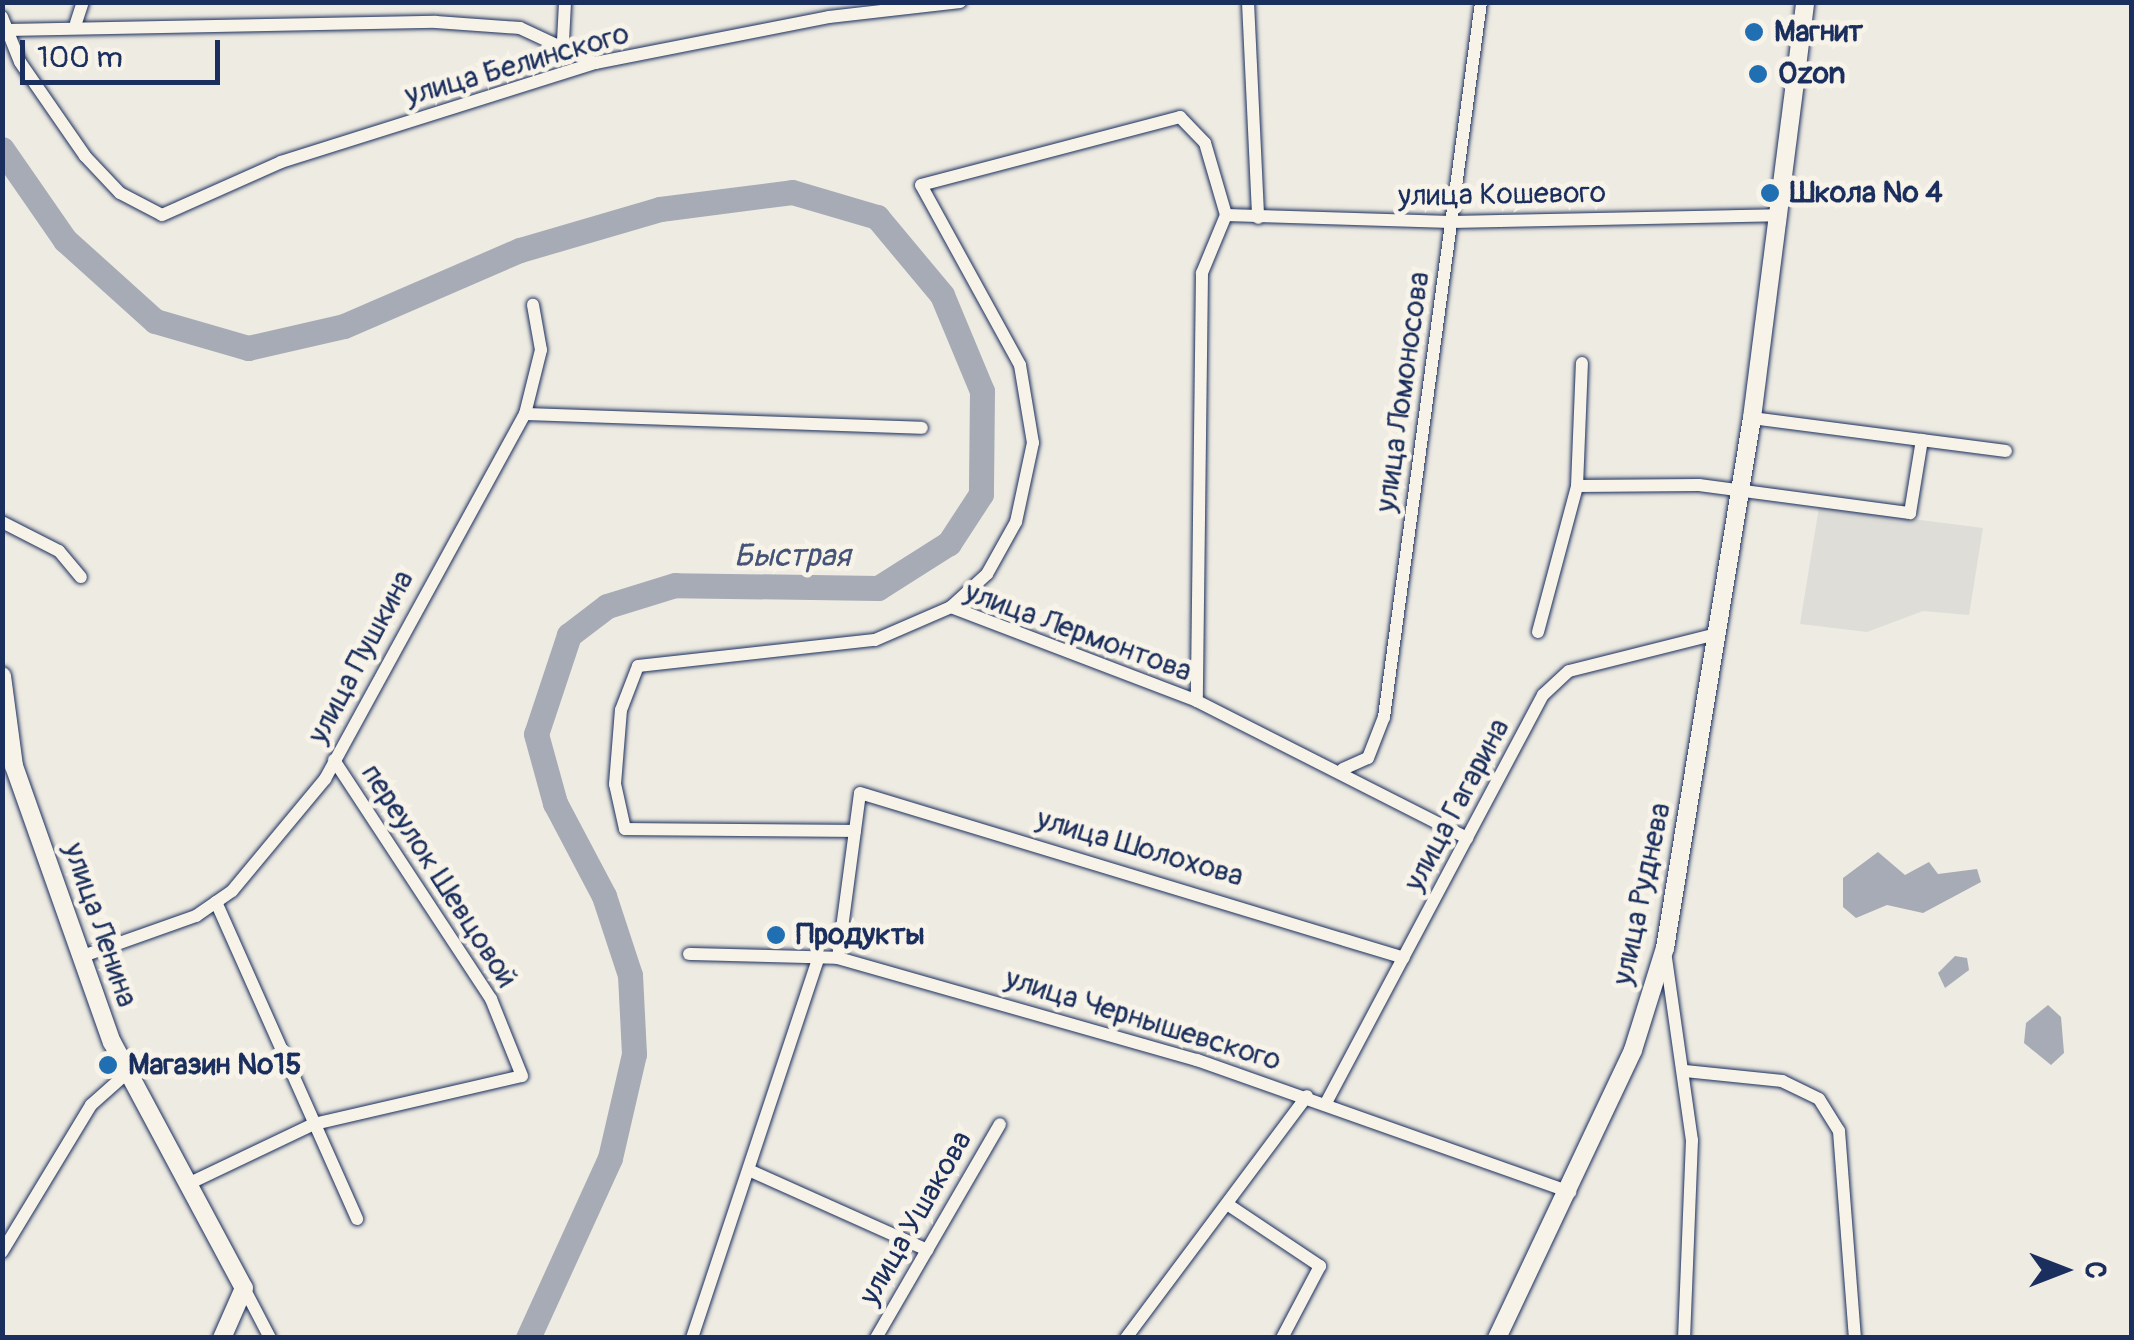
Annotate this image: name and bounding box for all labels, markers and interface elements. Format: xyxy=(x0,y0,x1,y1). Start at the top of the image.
place label: Магнит xyxy=(1774,14,1863,50)
street label: улица Белинского xyxy=(401,16,633,114)
scale bar xyxy=(25,20,225,82)
marker: Магнит xyxy=(1743,21,1765,43)
text: 100 m xyxy=(37,39,123,76)
place label: Ozon xyxy=(1778,56,1845,92)
marker: Ozon xyxy=(1747,63,1769,85)
street label: улица Кошевого xyxy=(1398,175,1606,215)
place label: Школа № 4 xyxy=(1790,175,1943,211)
marker: Школа № 4 xyxy=(1759,182,1781,204)
street label: улица Ломоносова xyxy=(1368,270,1438,514)
water label: Быстрая xyxy=(734,537,850,575)
street label: улица Пушкина xyxy=(300,564,422,750)
street label: улица Лермонтова xyxy=(960,574,1196,690)
street label: улица Гагарина xyxy=(1396,713,1518,897)
street label: переулок Шевцовой xyxy=(353,757,525,995)
street label: улица Руднева xyxy=(1605,800,1679,988)
street label: улица Шолохова xyxy=(1032,801,1248,895)
street label: улица Ленина xyxy=(55,838,145,1012)
place label: Продукты xyxy=(796,917,925,953)
marker: Продукты xyxy=(765,924,787,946)
street label: улица Чернышевского xyxy=(1001,961,1285,1079)
place label: Магазин №15 xyxy=(128,1047,301,1083)
marker: Магазин №15 xyxy=(97,1054,119,1076)
street label: улица Ушакова xyxy=(852,1125,980,1311)
north arrow xyxy=(2014,1220,2114,1320)
text: С xyxy=(2077,1261,2112,1279)

